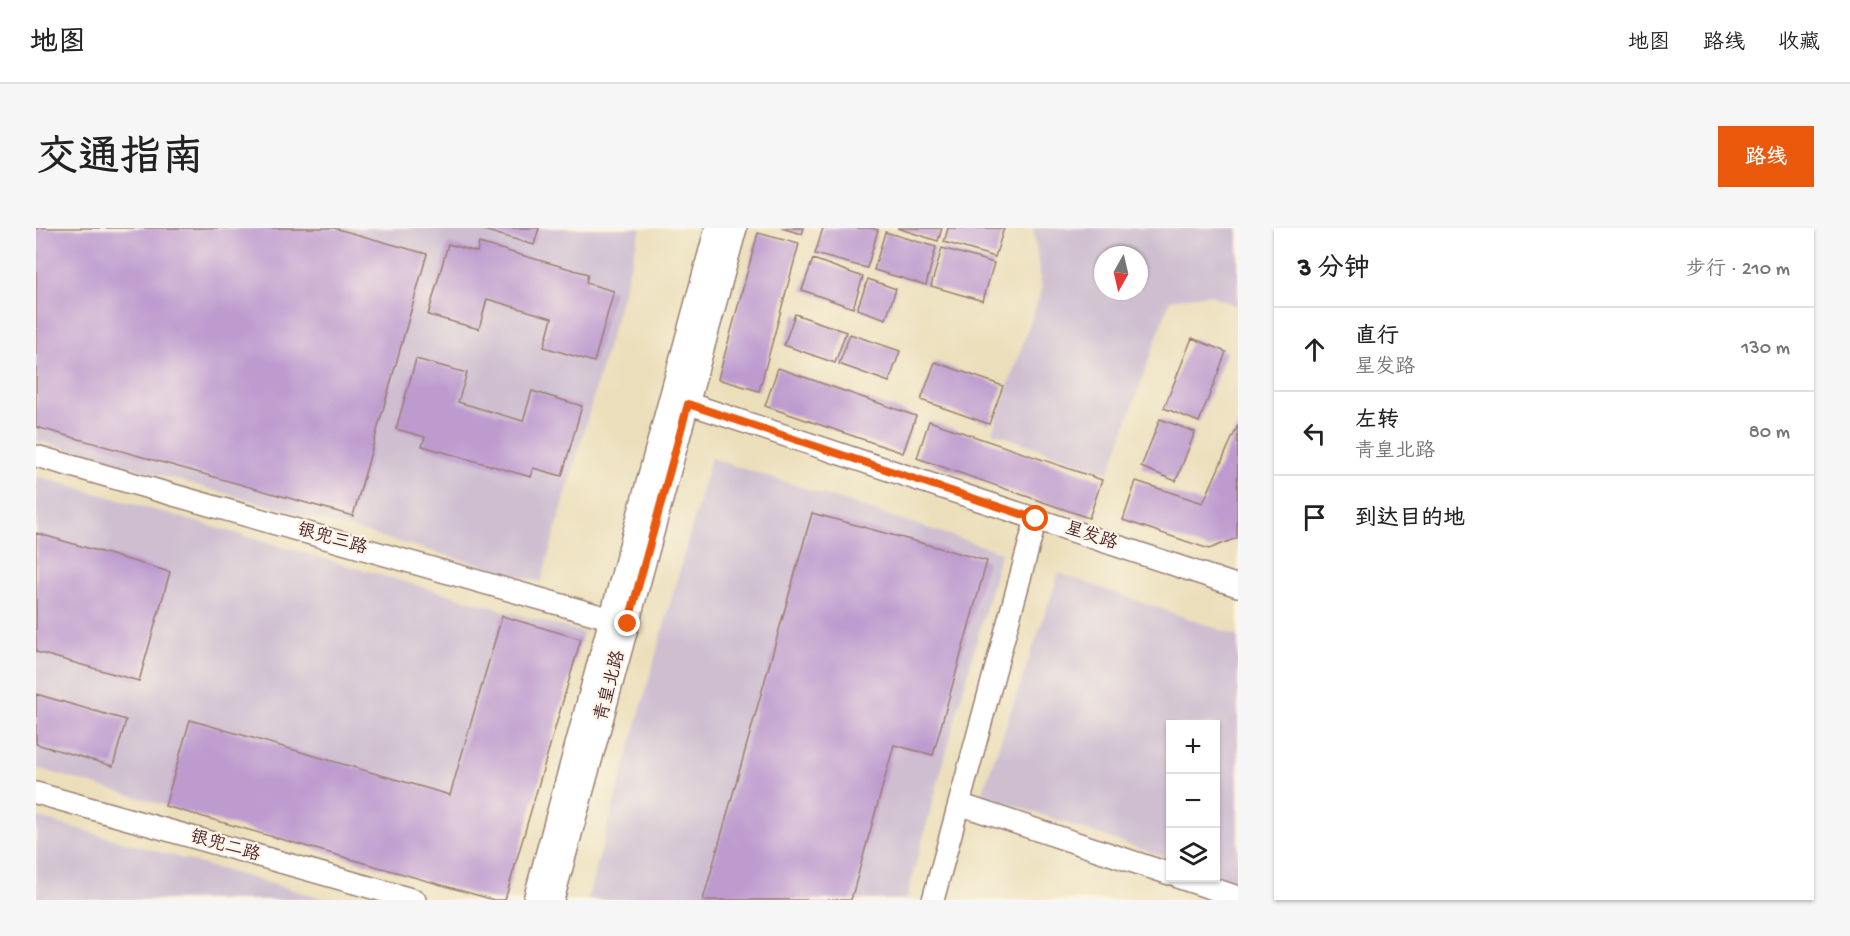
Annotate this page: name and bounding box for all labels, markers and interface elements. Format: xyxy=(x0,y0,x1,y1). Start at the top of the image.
text: 地图 xyxy=(30,28,86,61)
text: 地图 xyxy=(1628,32,1670,57)
text: 路线 xyxy=(1703,32,1745,57)
text: 收藏 xyxy=(1778,32,1820,57)
button: 路线 xyxy=(1718,126,1814,187)
text: 交通指南 xyxy=(36,137,204,186)
north arrow xyxy=(1094,246,1148,300)
text: 3 分钟 xyxy=(1298,255,1370,286)
text: 步行 · 210 m xyxy=(1686,259,1790,282)
text: 直行 xyxy=(1355,325,1399,351)
icon: ahead xyxy=(1298,333,1331,366)
text: 130 m xyxy=(1741,338,1790,361)
text: 星发路 xyxy=(1355,357,1415,380)
text: 左转 xyxy=(1355,409,1399,435)
icon: left xyxy=(1298,417,1331,450)
text: 80 m xyxy=(1749,422,1790,445)
text: 青皇北路 xyxy=(1355,441,1435,464)
icon: arrive xyxy=(1298,501,1331,534)
route start xyxy=(1022,505,1048,531)
text: 到达目的地 xyxy=(1355,507,1465,533)
street label: 星发路 xyxy=(1062,518,1120,555)
street label: 银兜三路 xyxy=(295,519,370,560)
route end xyxy=(614,610,640,636)
street label: 青皇北路 xyxy=(591,648,630,723)
map controls xyxy=(1166,720,1220,882)
button: + xyxy=(1166,720,1220,774)
button: − xyxy=(1166,774,1220,828)
street label: 银兜二路 xyxy=(188,826,263,867)
button: layers xyxy=(1166,828,1220,882)

